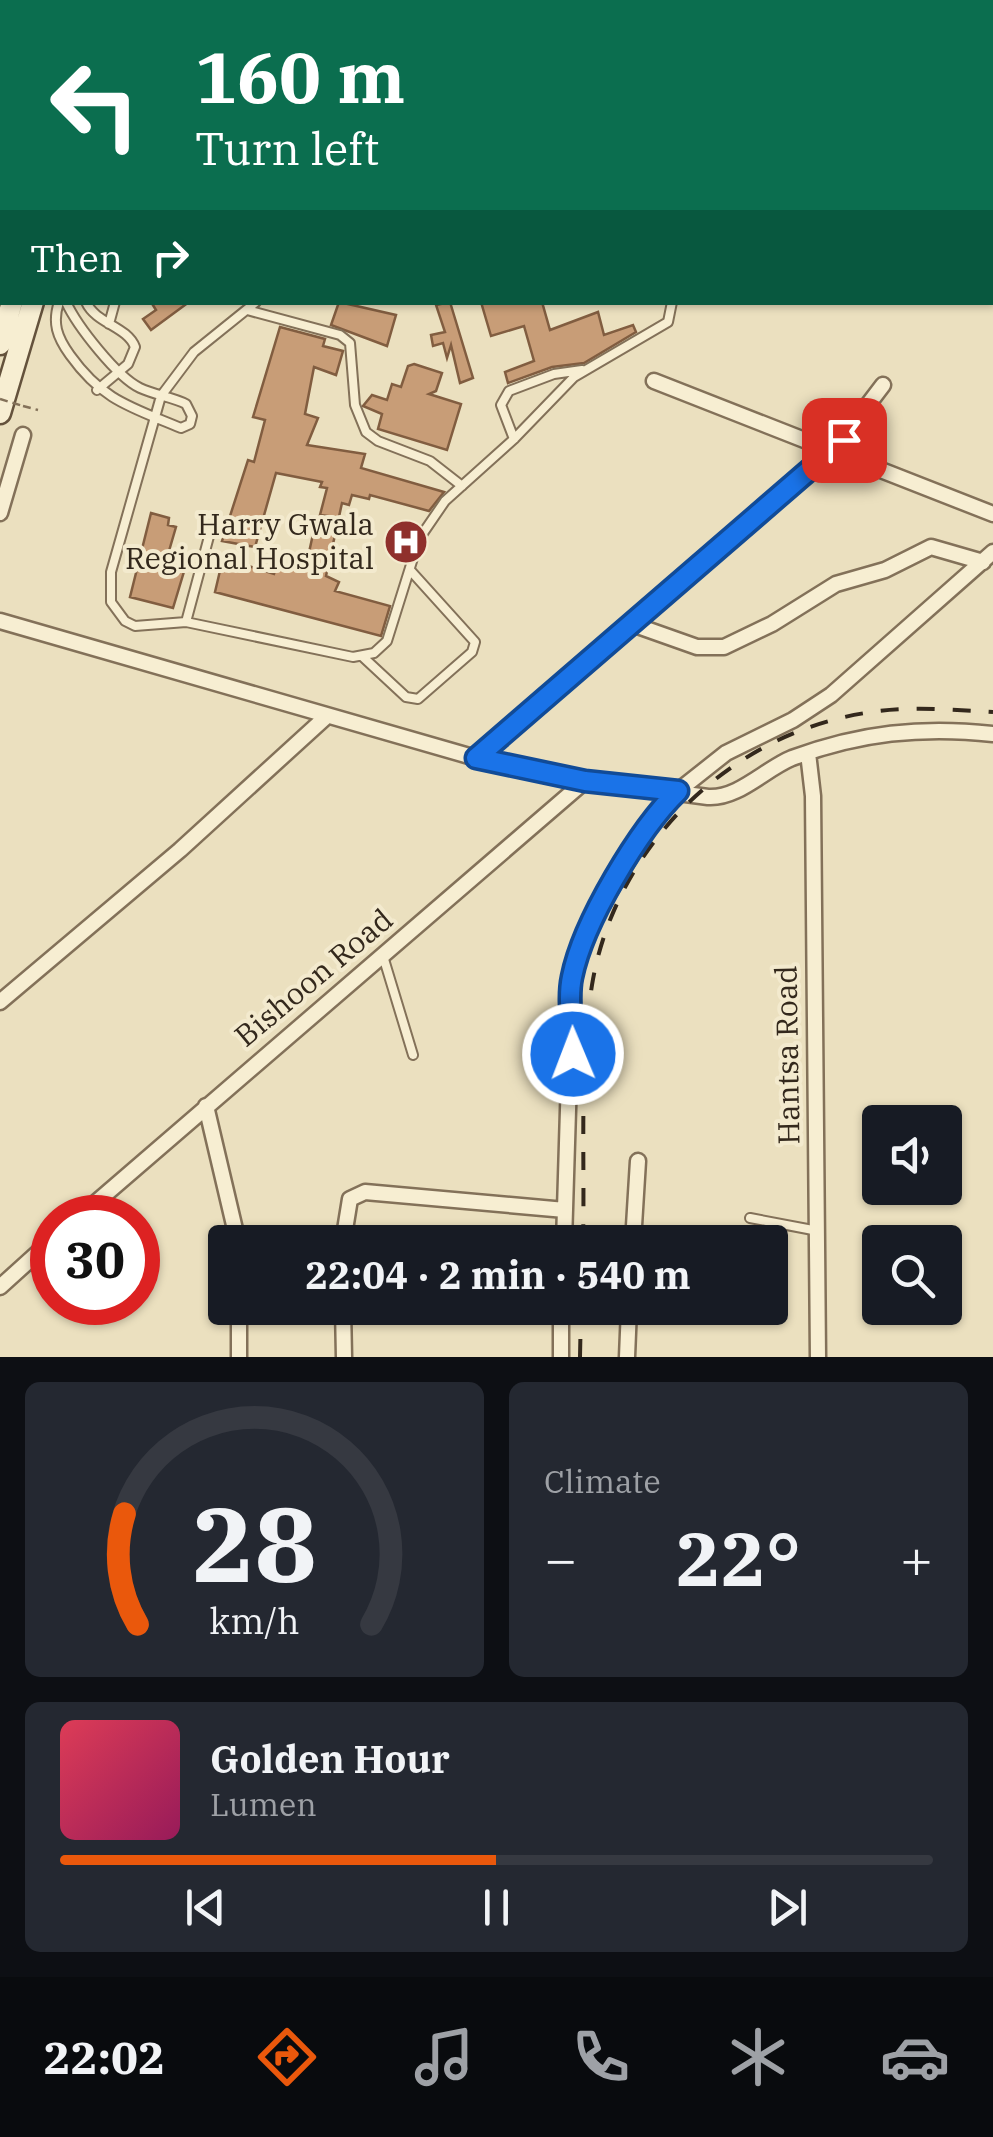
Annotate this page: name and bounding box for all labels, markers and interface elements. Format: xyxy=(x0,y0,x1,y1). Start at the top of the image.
text: 160 m xyxy=(195,31,405,122)
icon: left xyxy=(30,40,160,170)
text: Turn left xyxy=(195,119,379,177)
icon: right xyxy=(143,230,198,285)
text: Then xyxy=(30,233,123,282)
pin xyxy=(802,398,887,483)
icon: arrive xyxy=(817,413,872,468)
place label: Harry Gwala Regional Hospital xyxy=(125,504,374,577)
hospital icon: Harry Gwala Regional Hospital xyxy=(383,519,429,565)
street label: Bishoon Road xyxy=(226,899,400,1054)
street label: Hantsa Road xyxy=(765,965,808,1145)
position arrow xyxy=(521,1002,625,1106)
map controls xyxy=(862,1105,962,1325)
button: sound xyxy=(862,1105,962,1205)
speed limit sign: 30 xyxy=(30,1195,160,1325)
button: search xyxy=(862,1225,962,1325)
text: 22:04 · 2 min · 540 m xyxy=(305,1250,691,1299)
text: Climate xyxy=(544,1460,661,1502)
text: 28 xyxy=(192,1475,317,1611)
text: 22° xyxy=(676,1509,801,1607)
text: − xyxy=(544,1523,577,1594)
text: + xyxy=(900,1523,933,1594)
text: km/h xyxy=(209,1597,300,1644)
text: Golden Hour xyxy=(210,1734,450,1783)
text: Lumen xyxy=(210,1783,317,1825)
icon: previous xyxy=(178,1880,233,1935)
icon: pause xyxy=(469,1880,524,1935)
icon: next xyxy=(760,1880,815,1935)
icon: directions xyxy=(252,2022,322,2092)
icon: music xyxy=(409,2022,479,2092)
icon: phone xyxy=(566,2022,636,2092)
icon: climate xyxy=(723,2022,793,2092)
icon: car xyxy=(880,2022,950,2092)
text: 22:02 xyxy=(43,2028,165,2086)

